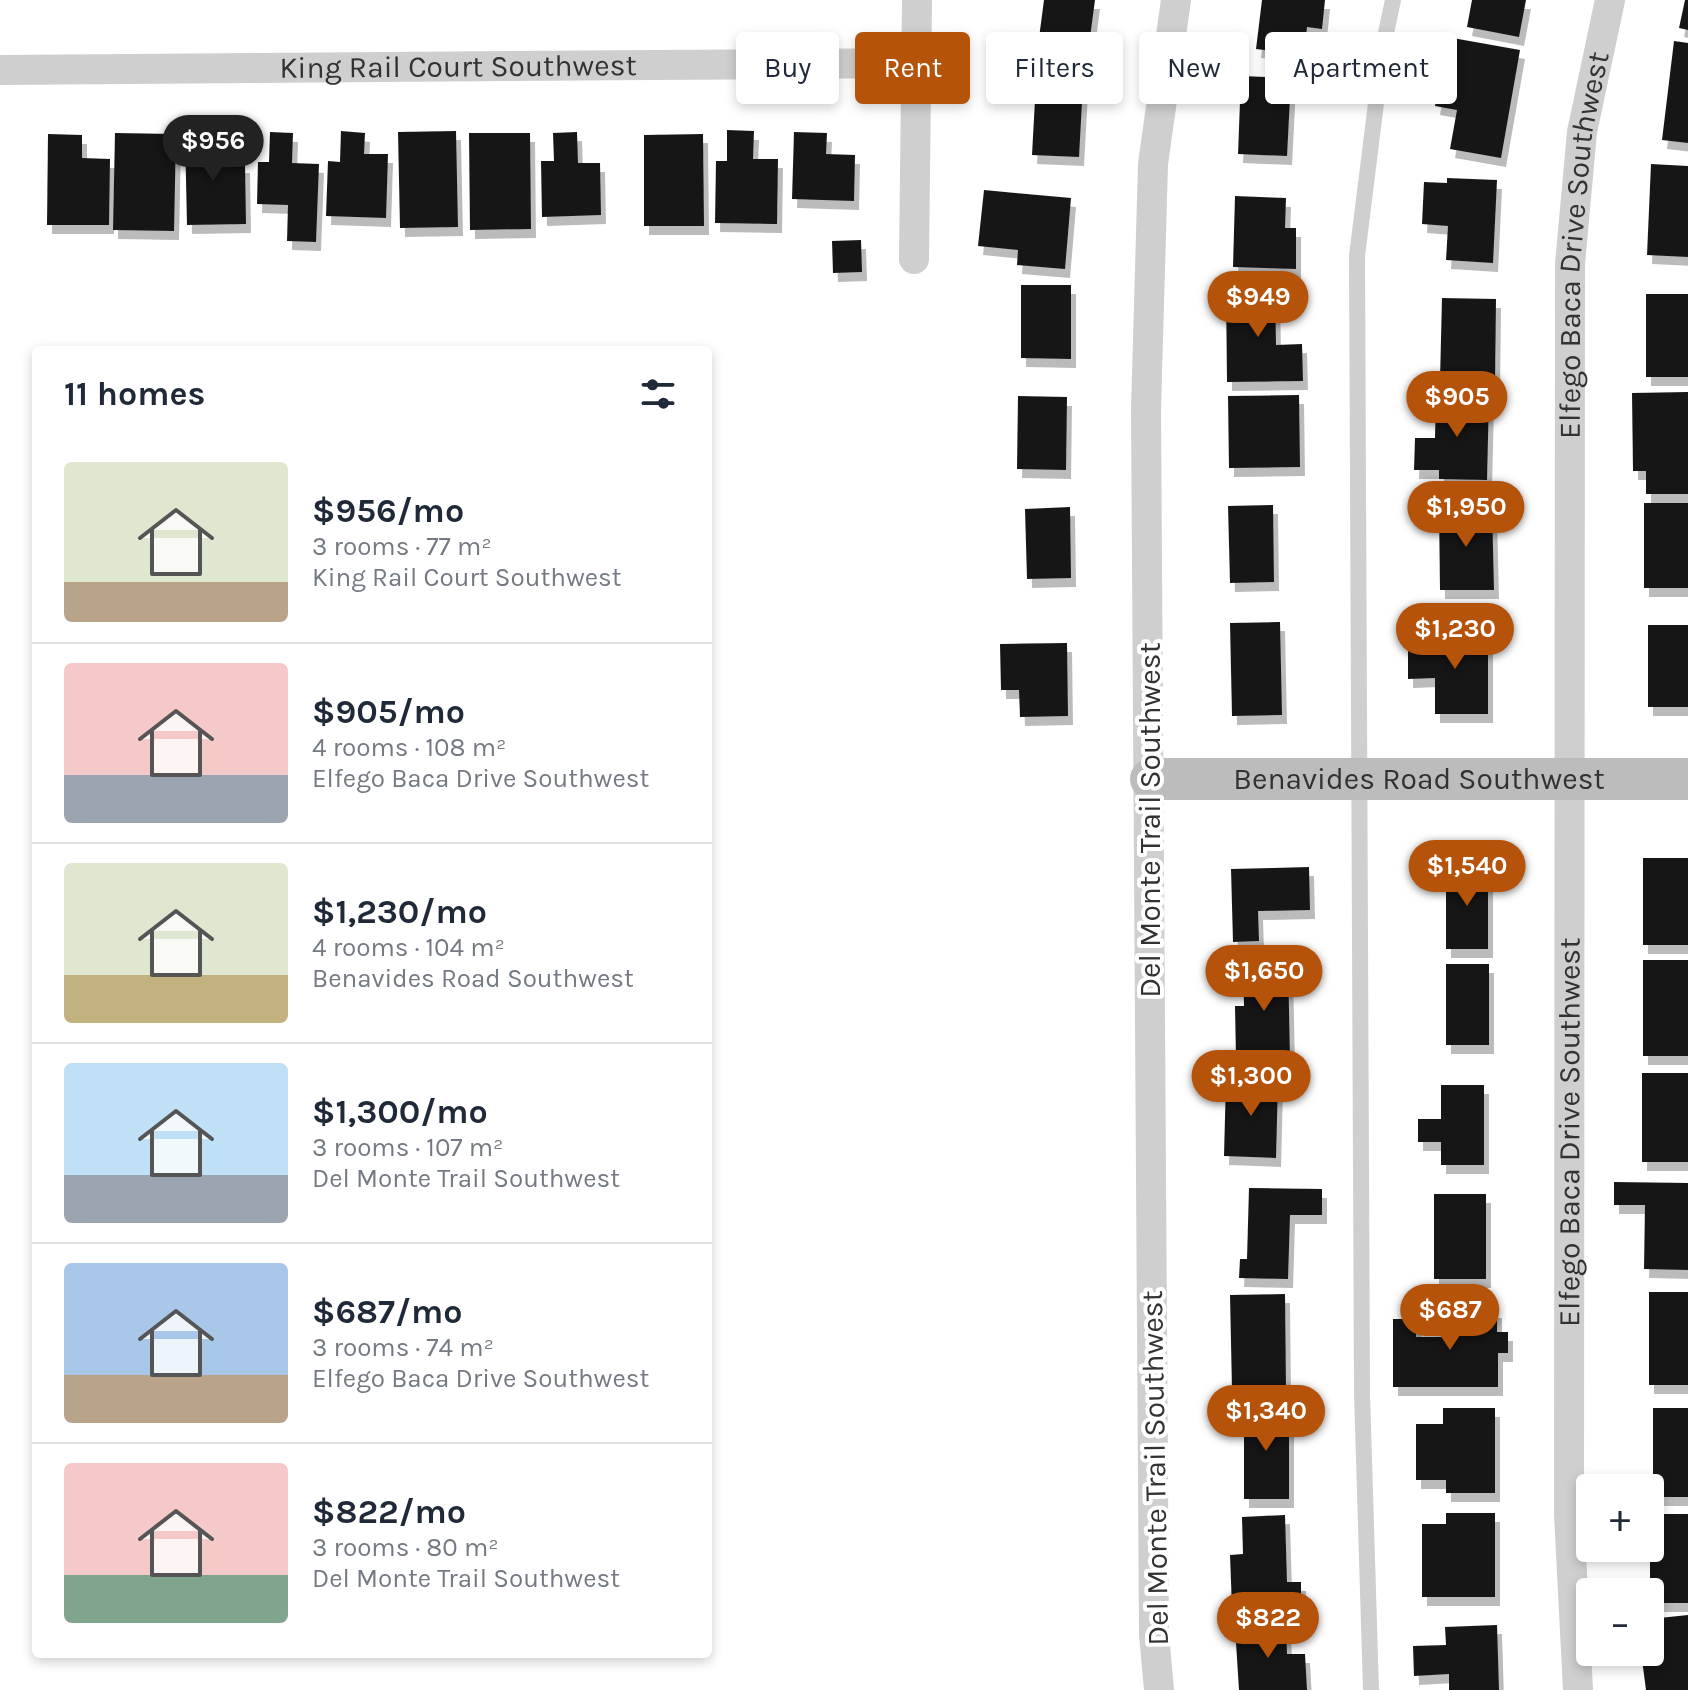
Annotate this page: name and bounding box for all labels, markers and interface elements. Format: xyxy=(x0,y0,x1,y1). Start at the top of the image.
chip: Buy xyxy=(736,32,839,104)
chip: Rent xyxy=(855,32,970,104)
chip: Filters xyxy=(986,32,1123,104)
chip: New xyxy=(1139,32,1249,104)
chip: Apartment xyxy=(1265,32,1457,104)
street label: King Rail Court Southwest xyxy=(279,47,637,86)
street label: Elfego Baca Drive Southwest xyxy=(1551,48,1617,439)
pin: $956 xyxy=(166,115,260,183)
text: $956 xyxy=(181,125,245,156)
pin: $949 xyxy=(1211,271,1305,339)
text: $949 xyxy=(1225,281,1291,312)
pin: $905 xyxy=(1410,371,1504,439)
icon: filters xyxy=(636,372,680,416)
text: 11 homes xyxy=(64,374,206,414)
text: $905 xyxy=(1424,381,1490,412)
pin: $1,950 xyxy=(1401,481,1531,549)
text: $956/mo xyxy=(312,491,464,531)
text: $1,950 xyxy=(1425,491,1507,522)
icon: home xyxy=(128,494,224,590)
text: 3 rooms · 77 m² xyxy=(312,531,492,562)
text: King Rail Court Southwest xyxy=(312,562,622,593)
pin: $1,230 xyxy=(1390,603,1520,671)
text: $1,230 xyxy=(1414,613,1496,644)
street label: Del Monte Trail Southwest xyxy=(1132,642,1168,998)
text: $905/mo xyxy=(312,692,465,732)
icon: home xyxy=(128,695,224,791)
text: 4 rooms · 108 m² xyxy=(312,732,506,763)
street label: Benavides Road Southwest xyxy=(1233,761,1605,797)
text: Elfego Baca Drive Southwest xyxy=(312,763,649,794)
pin: $1,540 xyxy=(1402,840,1532,908)
text: $1,540 xyxy=(1427,850,1507,881)
text: $1,230/mo xyxy=(312,892,487,932)
icon: home xyxy=(128,895,224,991)
text: 4 rooms · 104 m² xyxy=(312,932,505,963)
street label: Elfego Baca Drive Southwest xyxy=(1551,938,1587,1327)
pin: $1,650 xyxy=(1199,945,1329,1013)
text: $1,650 xyxy=(1223,955,1305,986)
text: Benavides Road Southwest xyxy=(312,963,634,994)
pin: $1,300 xyxy=(1186,1050,1316,1118)
text: $1,300 xyxy=(1210,1060,1292,1091)
text: $1,300/mo xyxy=(312,1092,488,1132)
icon: home xyxy=(128,1095,224,1191)
text: 3 rooms · 107 m² xyxy=(312,1132,503,1163)
text: Del Monte Trail Southwest xyxy=(312,1163,620,1194)
pin: $687 xyxy=(1403,1284,1497,1352)
street label: Del Monte Trail Southwest xyxy=(1134,1290,1176,1646)
text: $687/mo xyxy=(312,1292,463,1332)
text: $687 xyxy=(1418,1294,1482,1325)
icon: home xyxy=(128,1295,224,1391)
text: 3 rooms · 74 m² xyxy=(312,1332,494,1363)
text: Elfego Baca Drive Southwest xyxy=(312,1363,649,1394)
pin: $1,340 xyxy=(1201,1385,1331,1453)
text: $1,340 xyxy=(1225,1395,1307,1426)
map controls xyxy=(1576,1474,1664,1666)
button: + xyxy=(1576,1474,1664,1562)
text: $822/mo xyxy=(312,1492,466,1532)
icon: home xyxy=(128,1495,224,1591)
text: 3 rooms · 80 m² xyxy=(312,1532,499,1563)
text: Del Monte Trail Southwest xyxy=(312,1563,620,1594)
button: − xyxy=(1576,1578,1664,1666)
pin: $822 xyxy=(1221,1592,1315,1660)
text: $822 xyxy=(1235,1602,1301,1633)

